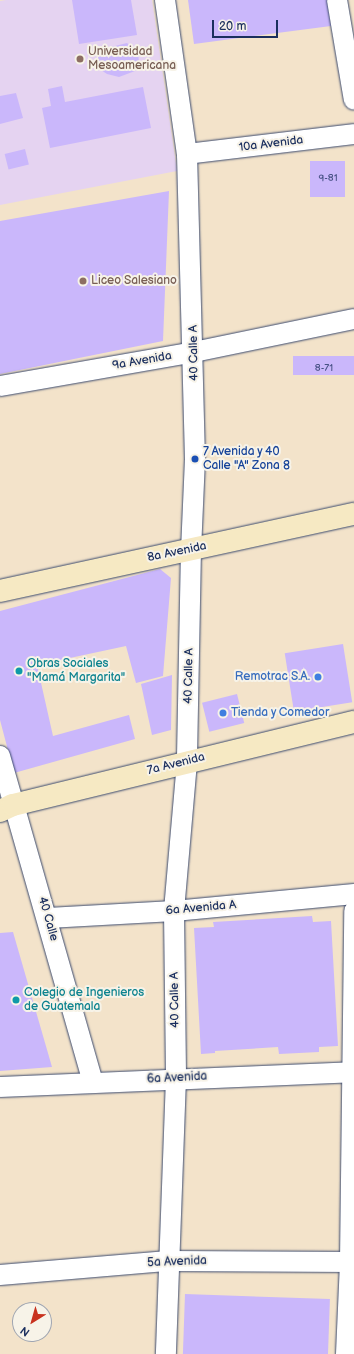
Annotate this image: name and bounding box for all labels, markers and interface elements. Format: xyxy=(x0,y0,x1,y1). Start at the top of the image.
scale bar xyxy=(214,12,280,38)
text: 20 m xyxy=(219,19,246,34)
place label: Universidad Mesoamericana xyxy=(88,45,176,73)
marker: Universidad Mesoamericana xyxy=(75,54,85,64)
street label: 10a Avenida xyxy=(238,133,304,155)
house number: 9-81 xyxy=(318,173,338,185)
place label: Liceo Salesiano xyxy=(91,274,177,288)
marker: Liceo Salesiano xyxy=(78,276,88,286)
street label: 40 Calle A xyxy=(186,325,202,381)
street label: 9a Avenida xyxy=(111,349,173,373)
house number: 8-71 xyxy=(315,363,333,375)
place label: 7 Avenida y 40 Calle "A" Zona 8 xyxy=(203,445,290,473)
marker: 7 Avenida y 40 Calle "A" Zona 8 xyxy=(190,454,200,464)
street label: 8a Avenida xyxy=(146,539,208,565)
street label: 40 Calle A xyxy=(181,648,197,704)
place label: Obras Sociales "Mamá Margarita" xyxy=(27,657,125,685)
marker: Obras Sociales "Mamá Margarita" xyxy=(14,666,24,676)
place label: Remotrac S.A. xyxy=(234,670,310,684)
marker: Remotrac S.A. xyxy=(313,672,323,682)
place label: Tienda y Comedor xyxy=(231,706,330,720)
marker: Tienda y Comedor xyxy=(218,708,228,718)
street label: 7a Avenida xyxy=(146,750,206,778)
street label: 40 Calle xyxy=(35,895,61,943)
street label: 6a Avenida A xyxy=(165,898,237,918)
street label: 40 Calle A xyxy=(167,972,183,1028)
place label: Colegio de Ingenieros de Guatemala xyxy=(24,986,144,1014)
marker: Colegio de Ingenieros de Guatemala xyxy=(11,995,21,1005)
street label: 6a Avenida xyxy=(146,1069,208,1087)
street label: 5a Avenida xyxy=(147,1254,207,1270)
north arrow xyxy=(12,1302,52,1342)
text: N xyxy=(18,1324,32,1339)

